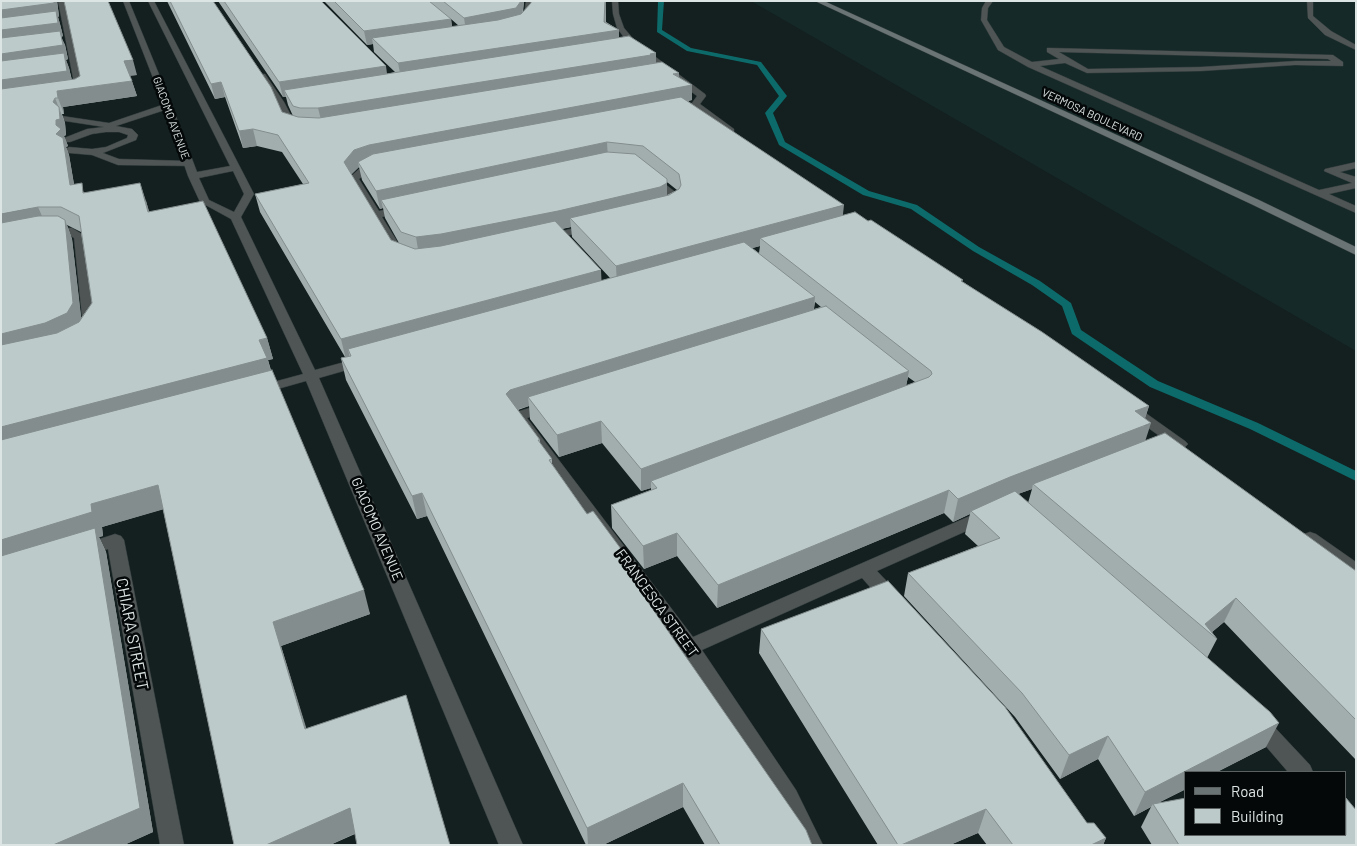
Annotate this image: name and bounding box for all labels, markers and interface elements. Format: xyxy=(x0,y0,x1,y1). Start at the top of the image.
street label: GIACOMO AVENUE xyxy=(150,75,192,161)
street label: VERMOSA BOULEVARD xyxy=(1040,86,1144,144)
street label: GIACOMO AVENUE xyxy=(348,475,406,583)
street label: FRANCESCA STREET xyxy=(612,546,702,660)
street label: CHIARA STREET xyxy=(112,576,152,692)
legend xyxy=(1184,771,1347,836)
text: Road xyxy=(1231,782,1264,800)
text: Building xyxy=(1231,807,1284,825)

